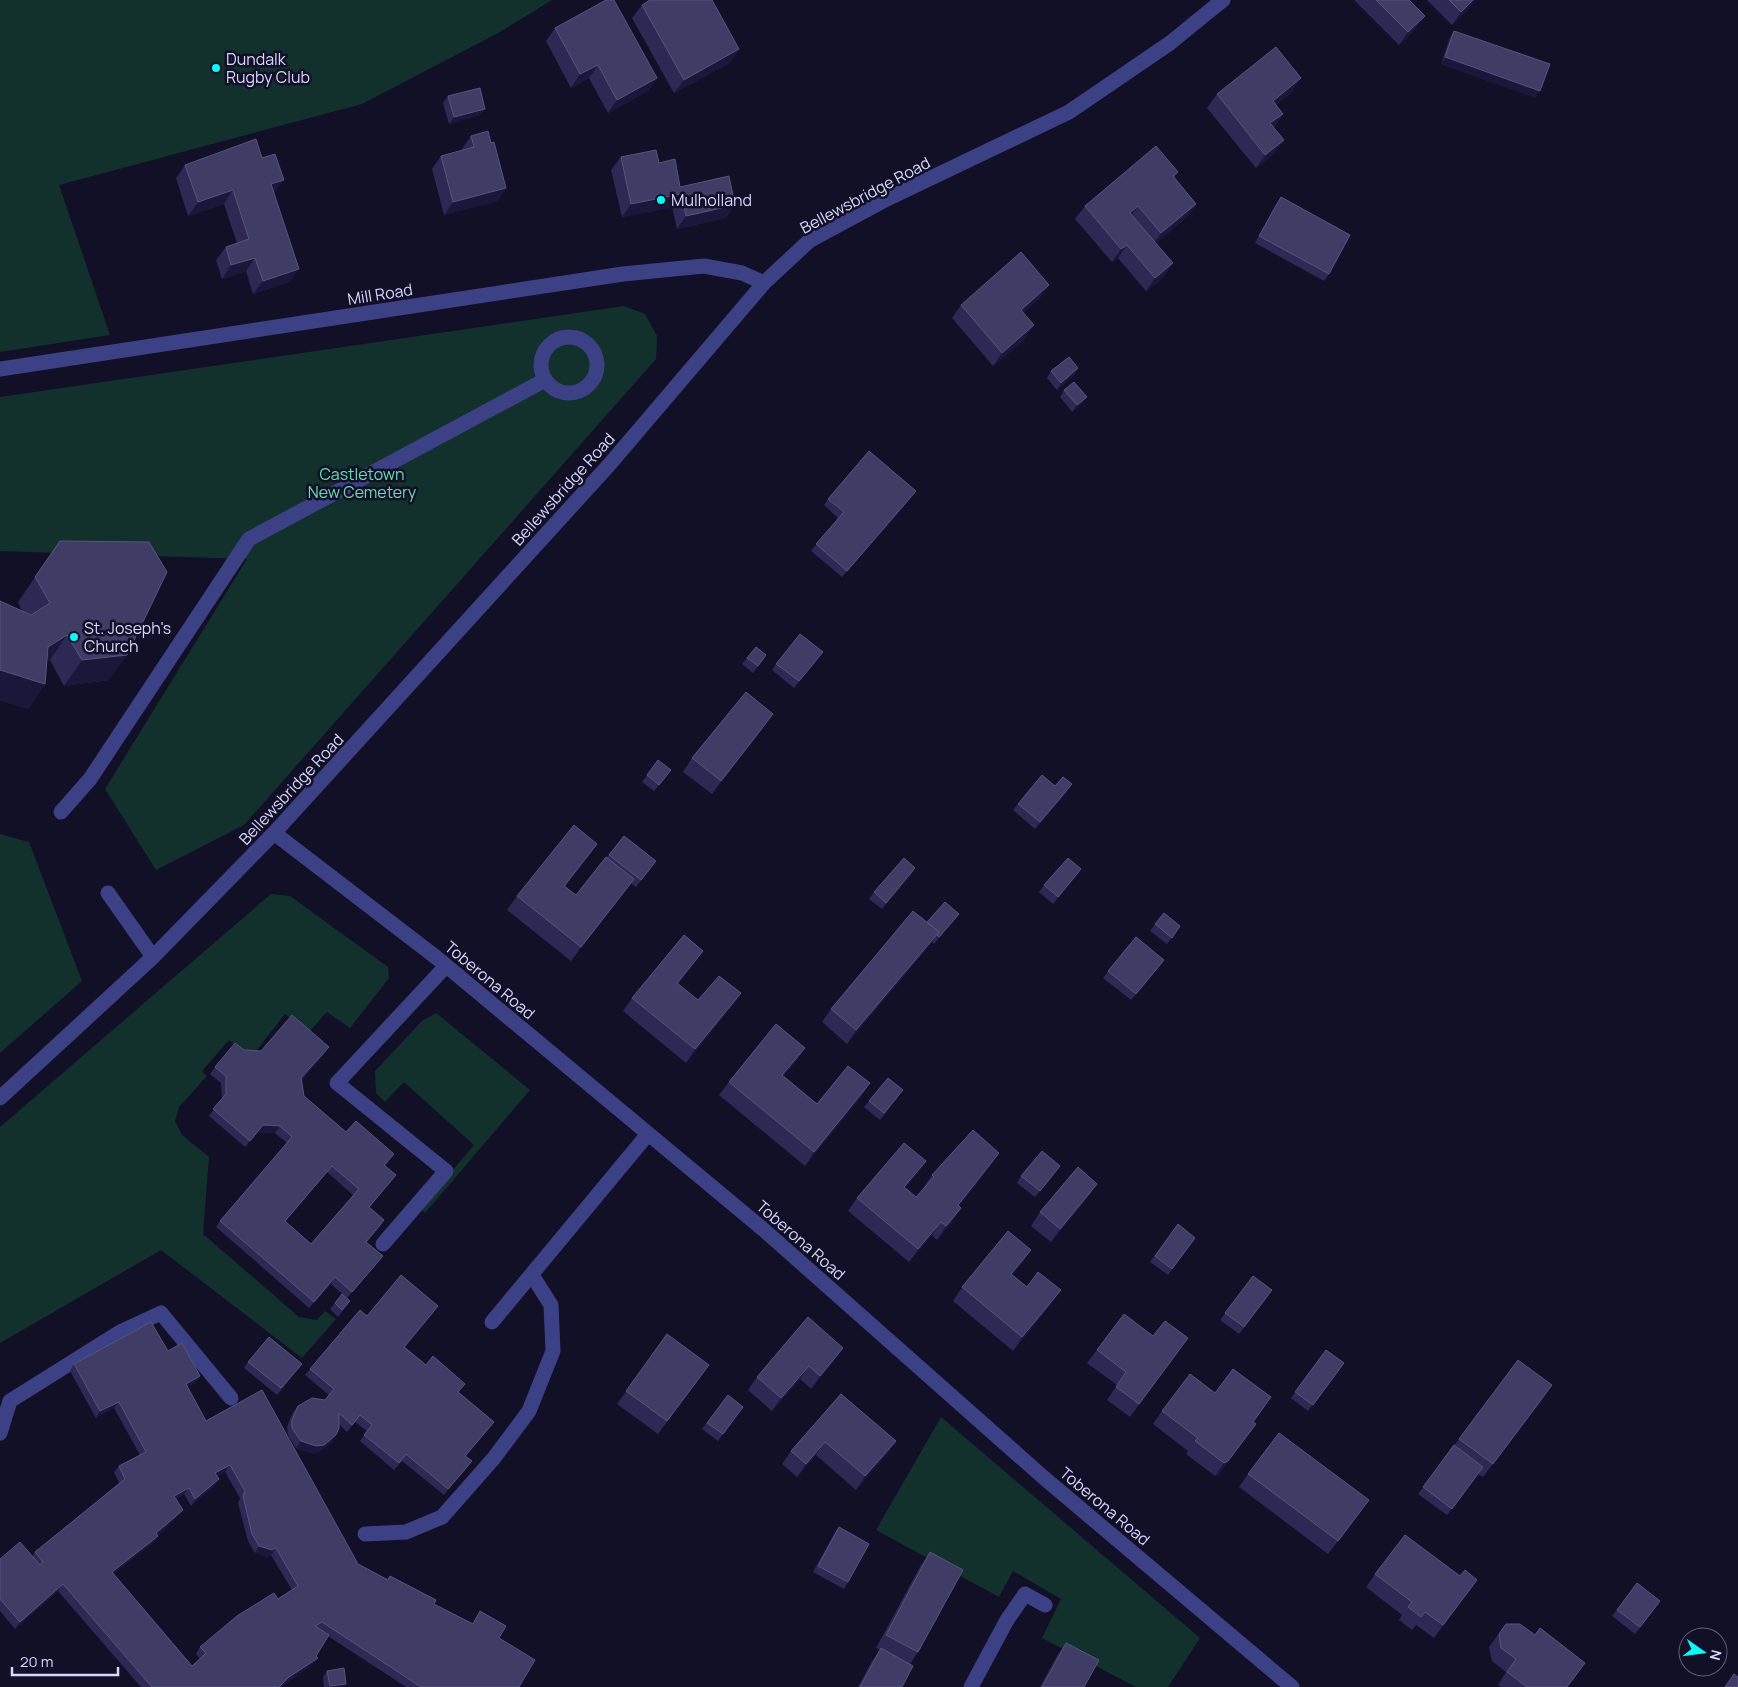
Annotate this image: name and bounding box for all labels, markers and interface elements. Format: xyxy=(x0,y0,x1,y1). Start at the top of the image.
place label: Dundalk Rugby Club xyxy=(226,48,310,88)
marker: Dundalk Rugby Club xyxy=(210,62,222,74)
street label: Bellewsbridge Road xyxy=(796,151,934,239)
place label: Mulholland xyxy=(671,189,752,211)
marker: Mulholland xyxy=(655,194,667,206)
street label: Mill Road xyxy=(346,278,414,310)
street label: Bellewsbridge Road xyxy=(507,428,619,550)
park label: Castletown New Cemetery xyxy=(308,463,417,503)
place label: St. Joseph's Church xyxy=(84,617,171,657)
marker: St. Joseph's Church xyxy=(68,631,80,643)
street label: Bellewsbridge Road xyxy=(234,729,348,849)
street label: Toberona Road xyxy=(440,936,540,1024)
street label: Toberona Road xyxy=(752,1195,850,1285)
street label: Toberona Road xyxy=(1055,1462,1155,1550)
north arrow xyxy=(1678,1627,1728,1677)
scale bar xyxy=(12,1644,119,1676)
text: N xyxy=(1706,1648,1727,1662)
text: 20 m xyxy=(20,1651,53,1672)

